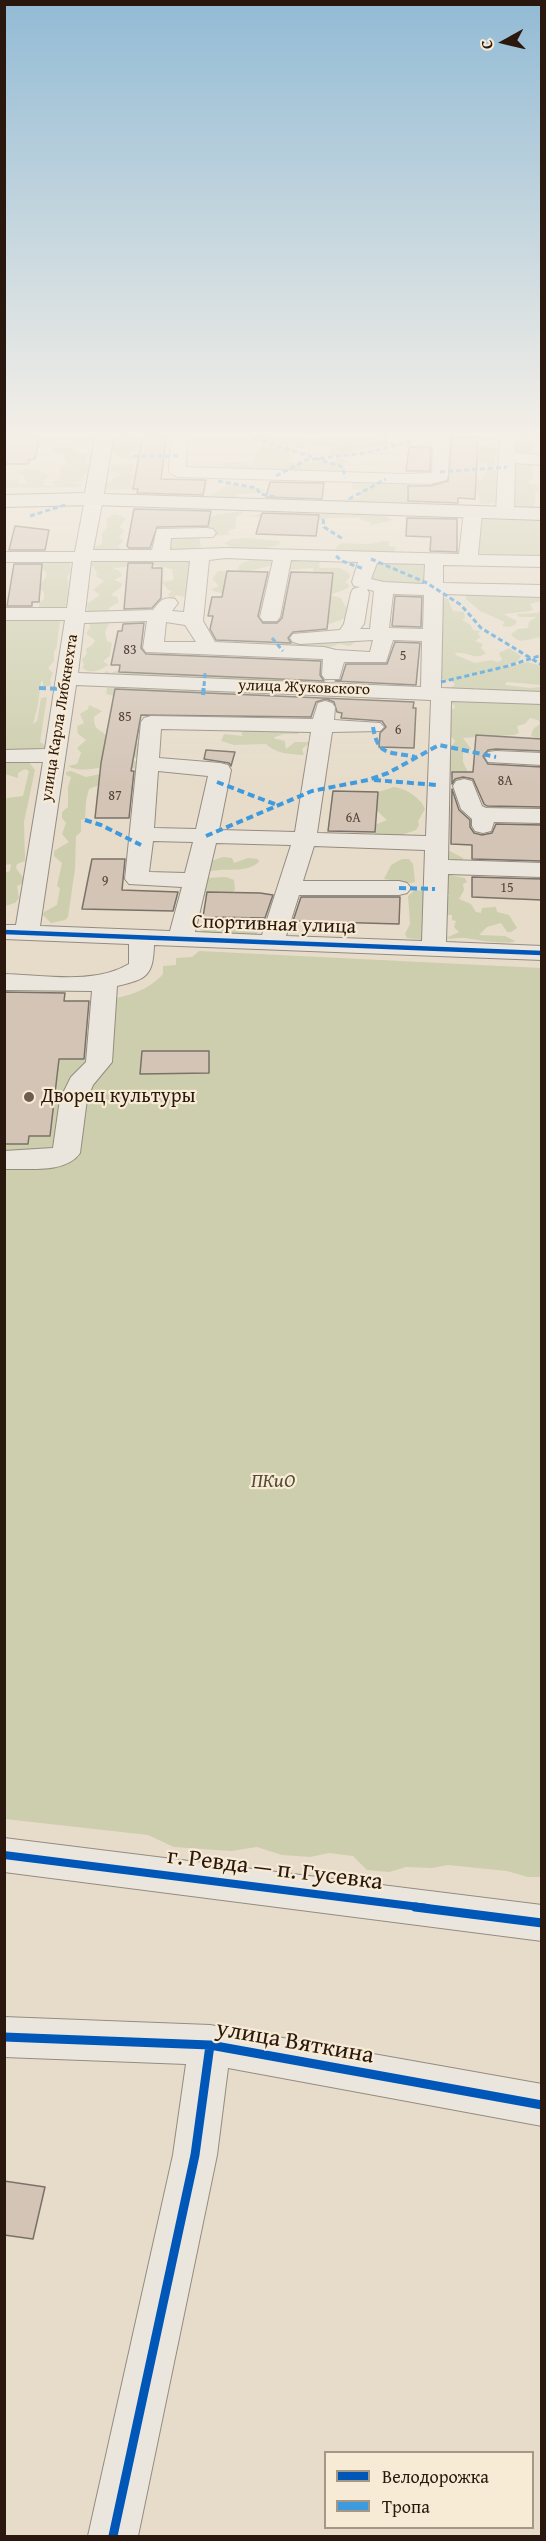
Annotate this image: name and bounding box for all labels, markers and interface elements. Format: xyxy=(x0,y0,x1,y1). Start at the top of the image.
north arrow xyxy=(474,12,534,72)
text: С xyxy=(474,38,499,51)
street label: улица Карла Либкнехта xyxy=(37,633,83,803)
house number: 83 xyxy=(123,642,137,658)
house number: 5 xyxy=(400,648,406,664)
street label: улица Жуковского xyxy=(238,676,370,700)
house number: 85 xyxy=(118,709,132,725)
house number: 6 xyxy=(395,722,401,738)
house number: 8А xyxy=(497,773,513,789)
house number: 87 xyxy=(108,788,122,804)
house number: 6А xyxy=(345,810,361,826)
house number: 9 xyxy=(102,873,108,889)
house number: 15 xyxy=(500,880,514,896)
street label: Спортивная улица xyxy=(192,910,356,940)
place label: Дворец культуры xyxy=(41,1085,195,1109)
marker: Дворец культуры xyxy=(22,1090,36,1104)
park label: ПКиО xyxy=(251,1470,295,1494)
street label: г. Ревда — п. Гусевка xyxy=(166,1842,384,1898)
street label: улица Вяткина xyxy=(214,2015,376,2071)
legend xyxy=(324,2451,534,2529)
text: Велодорожка xyxy=(382,2463,489,2490)
text: Тропа xyxy=(382,2493,430,2520)

